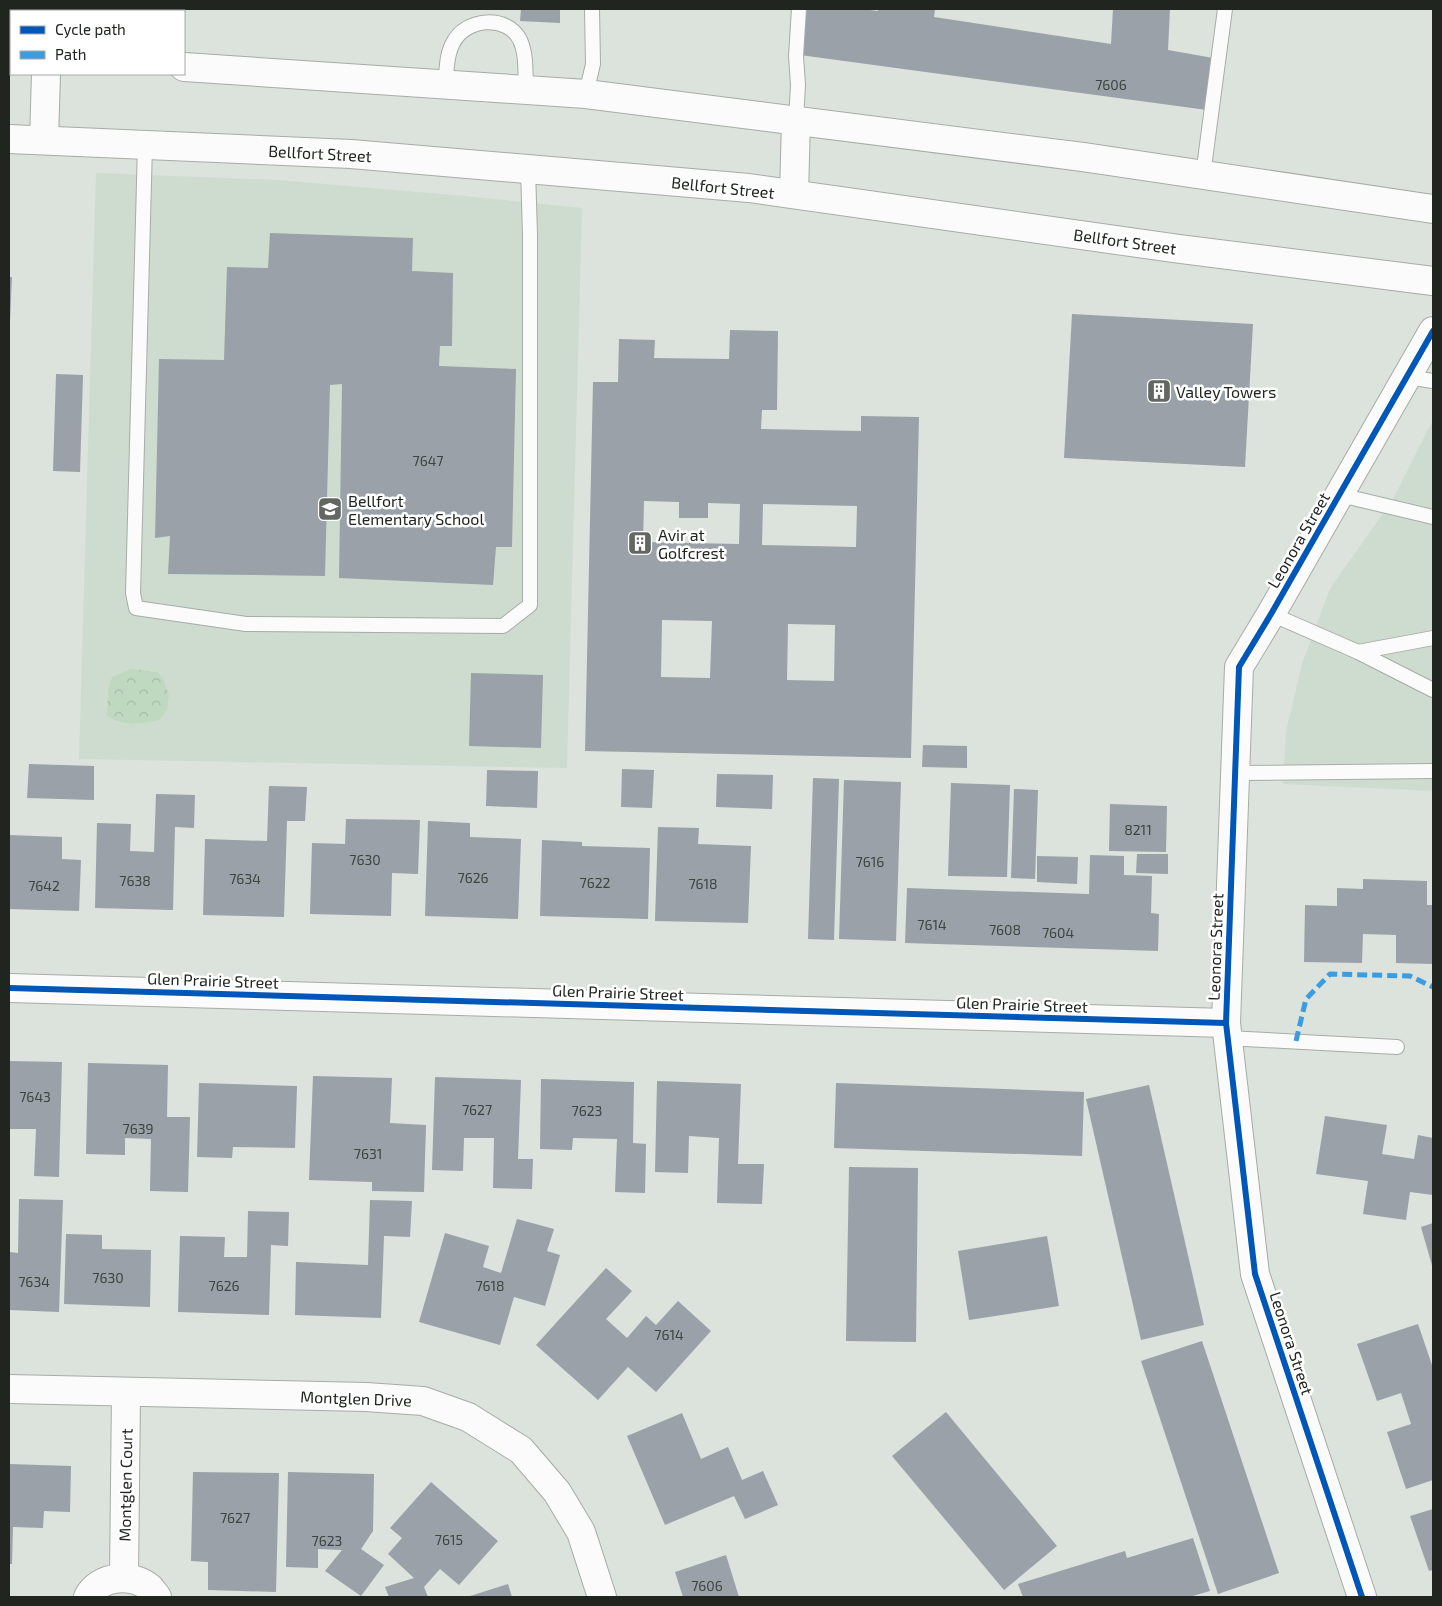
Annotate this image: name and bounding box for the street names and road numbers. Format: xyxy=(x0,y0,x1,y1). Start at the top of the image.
street label: Bellfort Street xyxy=(268,141,372,165)
street label: Bellfort Street xyxy=(671,172,775,202)
street label: Bellfort Street xyxy=(1072,224,1178,258)
street label: Leonora Street xyxy=(1263,489,1333,591)
street label: Leonora Street xyxy=(1204,893,1226,1001)
street label: Glen Prairie Street xyxy=(147,968,279,992)
street label: Glen Prairie Street xyxy=(552,980,684,1004)
street label: Glen Prairie Street xyxy=(956,992,1088,1016)
street label: Leonora Street xyxy=(1266,1289,1318,1397)
street label: Montglen Drive xyxy=(300,1387,412,1409)
street label: Montglen Court xyxy=(115,1428,135,1542)

